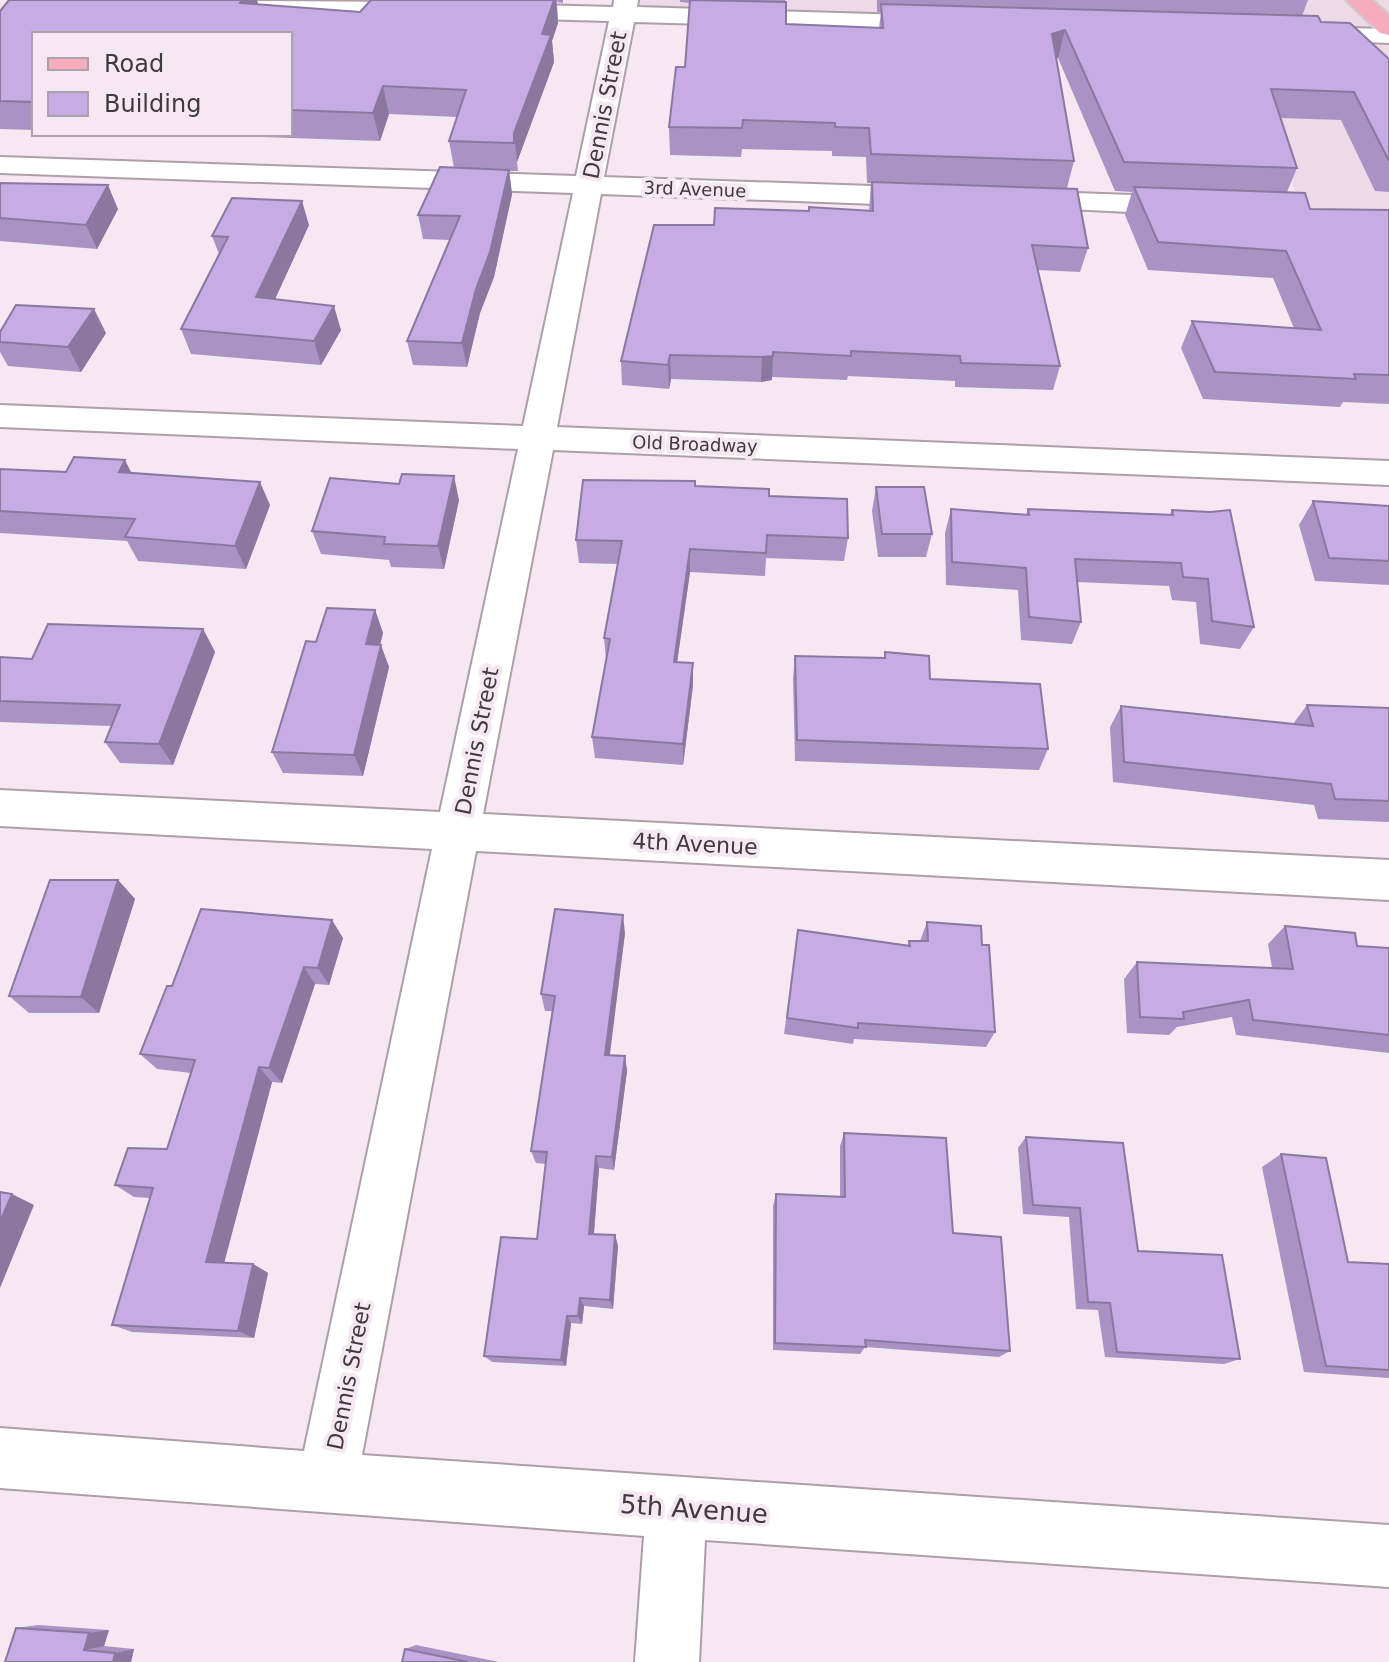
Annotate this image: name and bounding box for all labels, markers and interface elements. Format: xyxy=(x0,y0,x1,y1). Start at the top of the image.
street label: Dennis Street xyxy=(578,29,632,181)
legend xyxy=(32,32,292,136)
text: Road xyxy=(104,50,164,78)
text: Building xyxy=(104,90,201,118)
street label: 3rd Avenue xyxy=(643,177,747,201)
street label: Old Broadway xyxy=(632,431,758,457)
street label: Dennis Street xyxy=(450,665,504,817)
street label: 4th Avenue xyxy=(632,828,758,860)
street label: Dennis Street xyxy=(322,1300,376,1452)
street label: 5th Avenue xyxy=(619,1489,769,1529)

